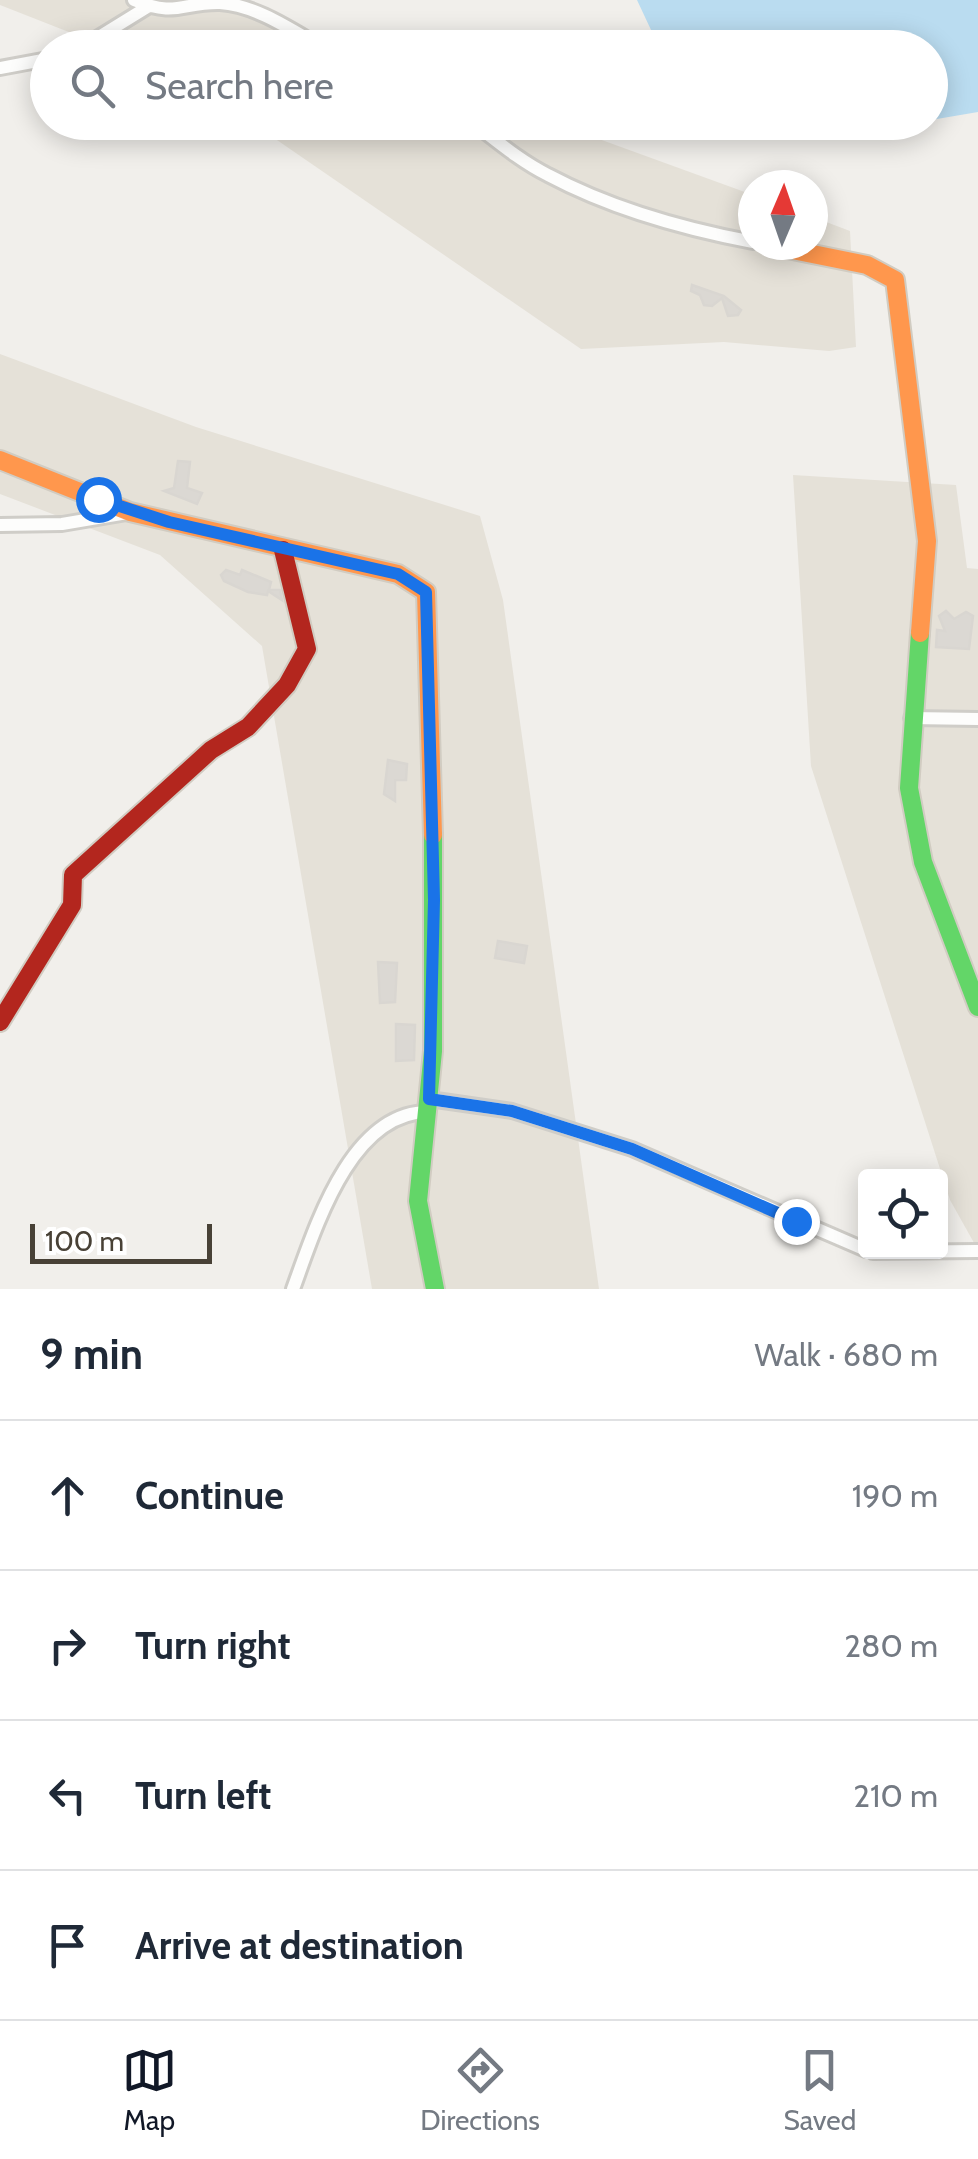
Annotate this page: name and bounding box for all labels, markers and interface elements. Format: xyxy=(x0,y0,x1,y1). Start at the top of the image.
search box xyxy=(30,30,948,140)
icon: search xyxy=(65,58,120,113)
text: Search here xyxy=(145,62,334,109)
north arrow xyxy=(738,170,828,260)
route start xyxy=(76,477,122,523)
map controls xyxy=(858,1169,948,1259)
button: locate xyxy=(858,1169,948,1259)
route end xyxy=(774,1199,820,1245)
scale bar xyxy=(30,1219,212,1264)
text: 100 m xyxy=(45,1224,124,1258)
text: 9 min xyxy=(40,1328,143,1380)
text: Walk · 680 m xyxy=(755,1335,938,1374)
icon: ahead xyxy=(40,1468,95,1523)
text: Continue xyxy=(135,1472,284,1519)
text: 190 m xyxy=(852,1476,938,1515)
icon: right xyxy=(40,1618,95,1673)
text: Turn right xyxy=(135,1622,291,1669)
text: 280 m xyxy=(844,1626,938,1665)
icon: left xyxy=(40,1768,95,1823)
text: Turn left xyxy=(135,1772,271,1819)
text: 210 m xyxy=(853,1776,938,1815)
icon: arrive xyxy=(40,1918,95,1973)
text: Arrive at destination xyxy=(135,1922,464,1969)
tab: Map xyxy=(122,2043,177,2137)
tab: Directions xyxy=(420,2043,540,2137)
tab: Saved xyxy=(784,2043,856,2137)

